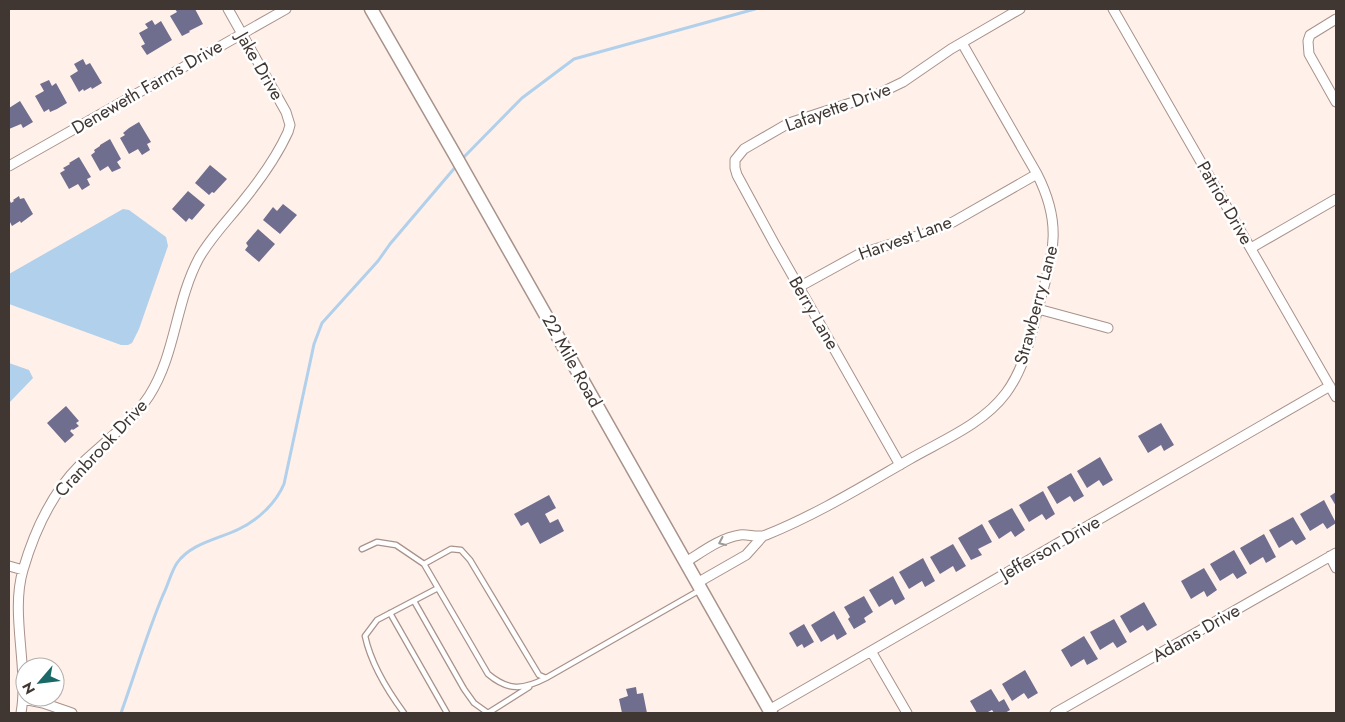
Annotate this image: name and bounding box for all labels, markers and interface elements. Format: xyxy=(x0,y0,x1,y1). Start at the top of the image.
street label: Jake Drive xyxy=(229,25,290,105)
street label: Deneweth Farms Drive xyxy=(67,33,227,141)
street label: Lafayette Drive xyxy=(782,76,894,138)
street label: Patriot Drive xyxy=(1191,156,1259,250)
street label: Harvest Lane xyxy=(855,209,955,267)
street label: Strawberry Lane xyxy=(1008,243,1064,367)
street label: Berry Lane xyxy=(782,271,846,355)
street label: 22 Mile Road xyxy=(536,310,608,412)
street label: Cranbrook Drive xyxy=(49,393,153,503)
street label: Jefferson Drive xyxy=(994,509,1105,588)
one-way arrow xyxy=(718,535,727,546)
street label: Adams Drive xyxy=(1147,597,1245,669)
north arrow xyxy=(15,657,65,707)
text: N xyxy=(17,678,40,698)

